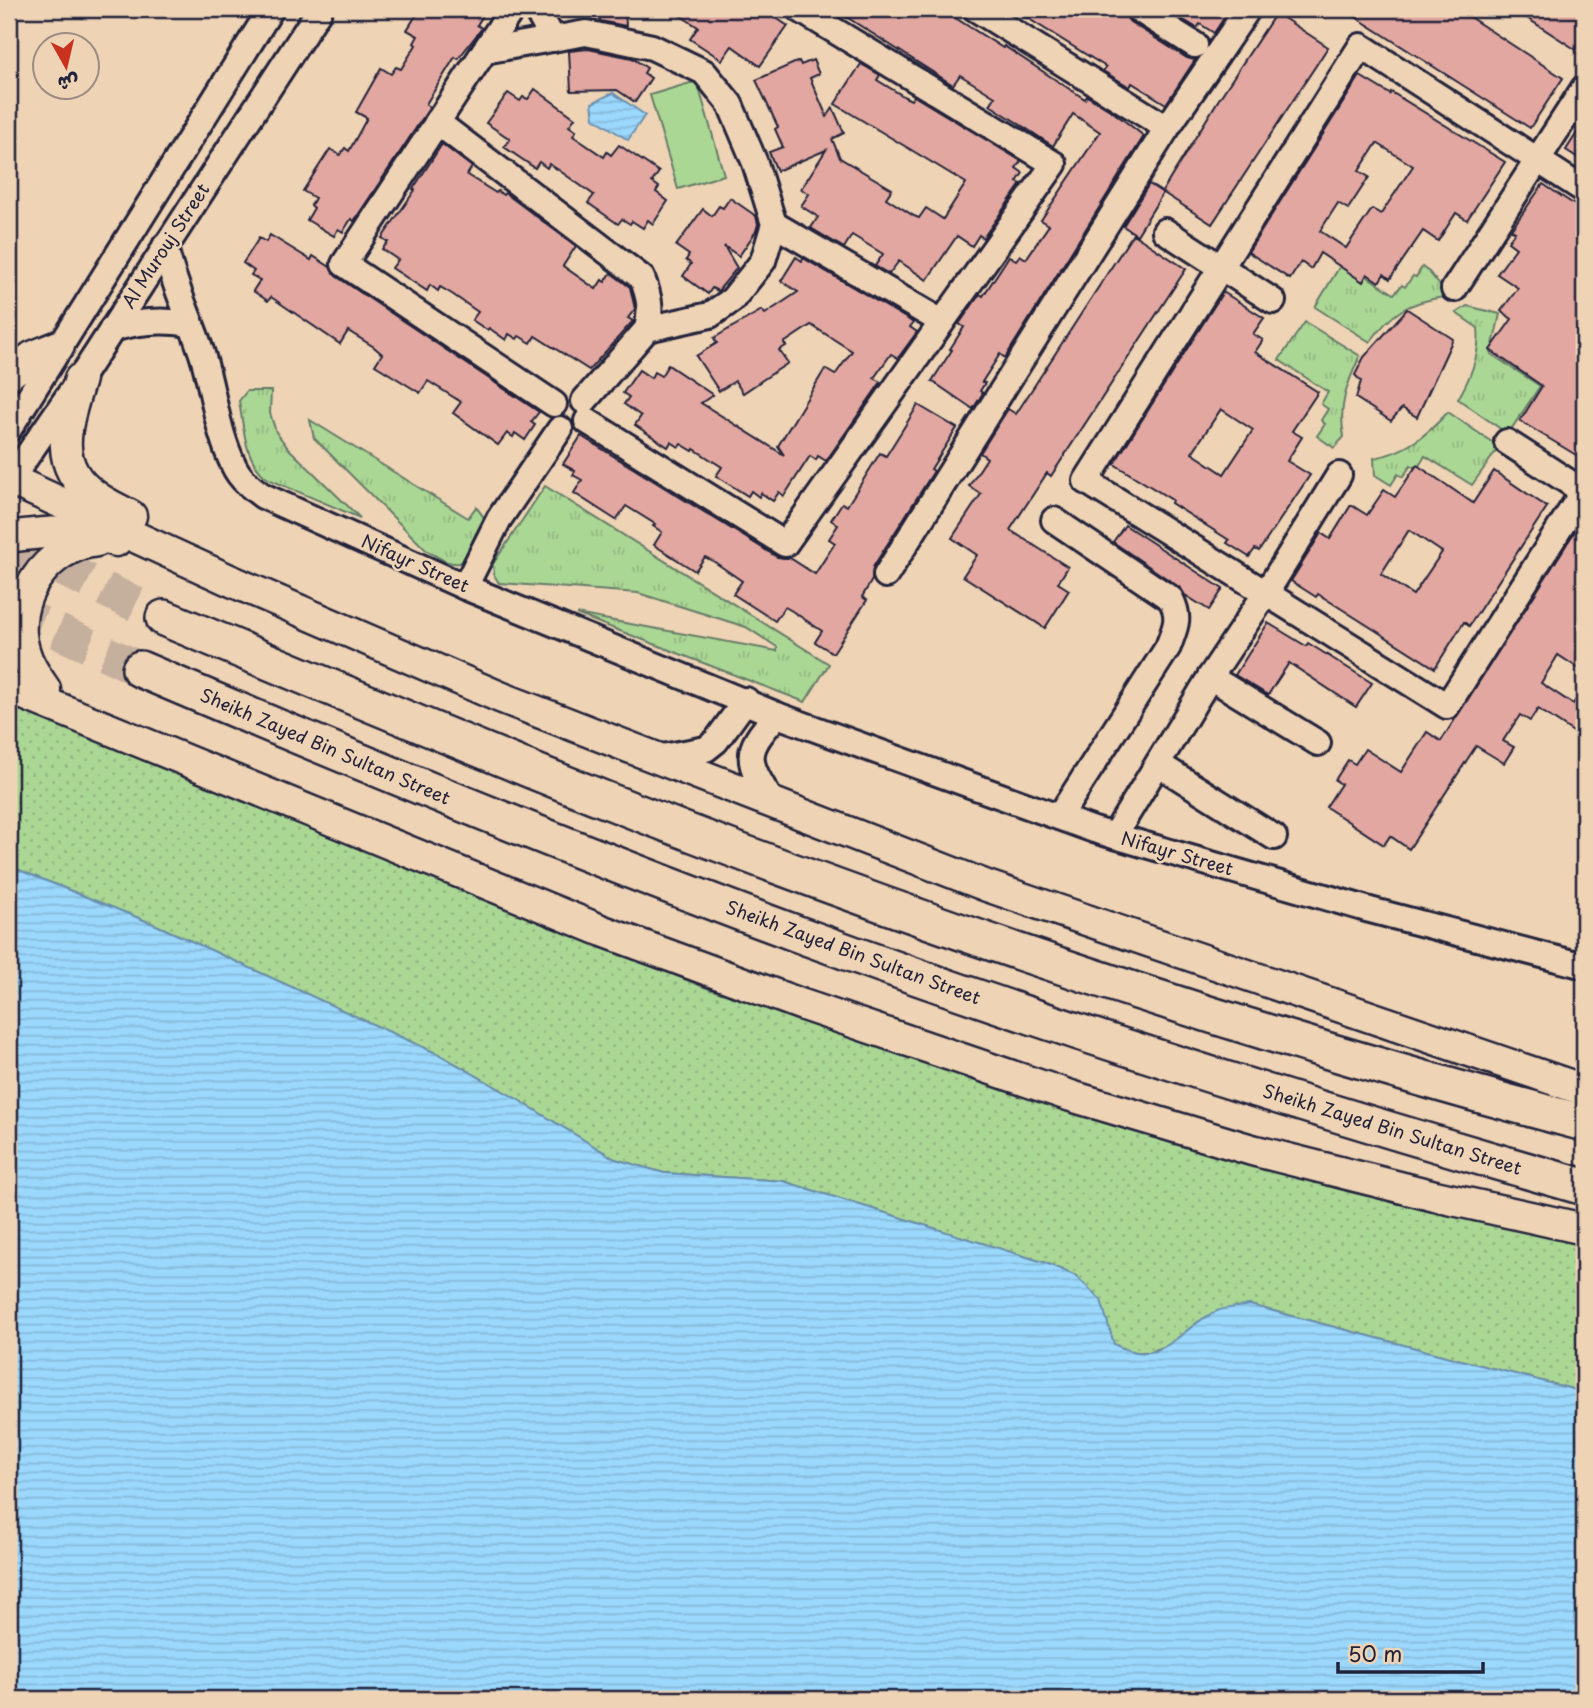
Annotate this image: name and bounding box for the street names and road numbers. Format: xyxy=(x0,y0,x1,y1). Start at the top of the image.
street label: Al Murouj Street xyxy=(114,177,215,313)
street label: Nifayr Street xyxy=(357,527,474,598)
street label: Sheikh Zayed Bin Sultan Street xyxy=(196,681,455,811)
street label: Nifayr Street xyxy=(1118,824,1237,881)
street label: Sheikh Zayed Bin Sultan Street xyxy=(722,893,985,1010)
street label: Sheikh Zayed Bin Sultan Street xyxy=(1260,1076,1525,1181)

